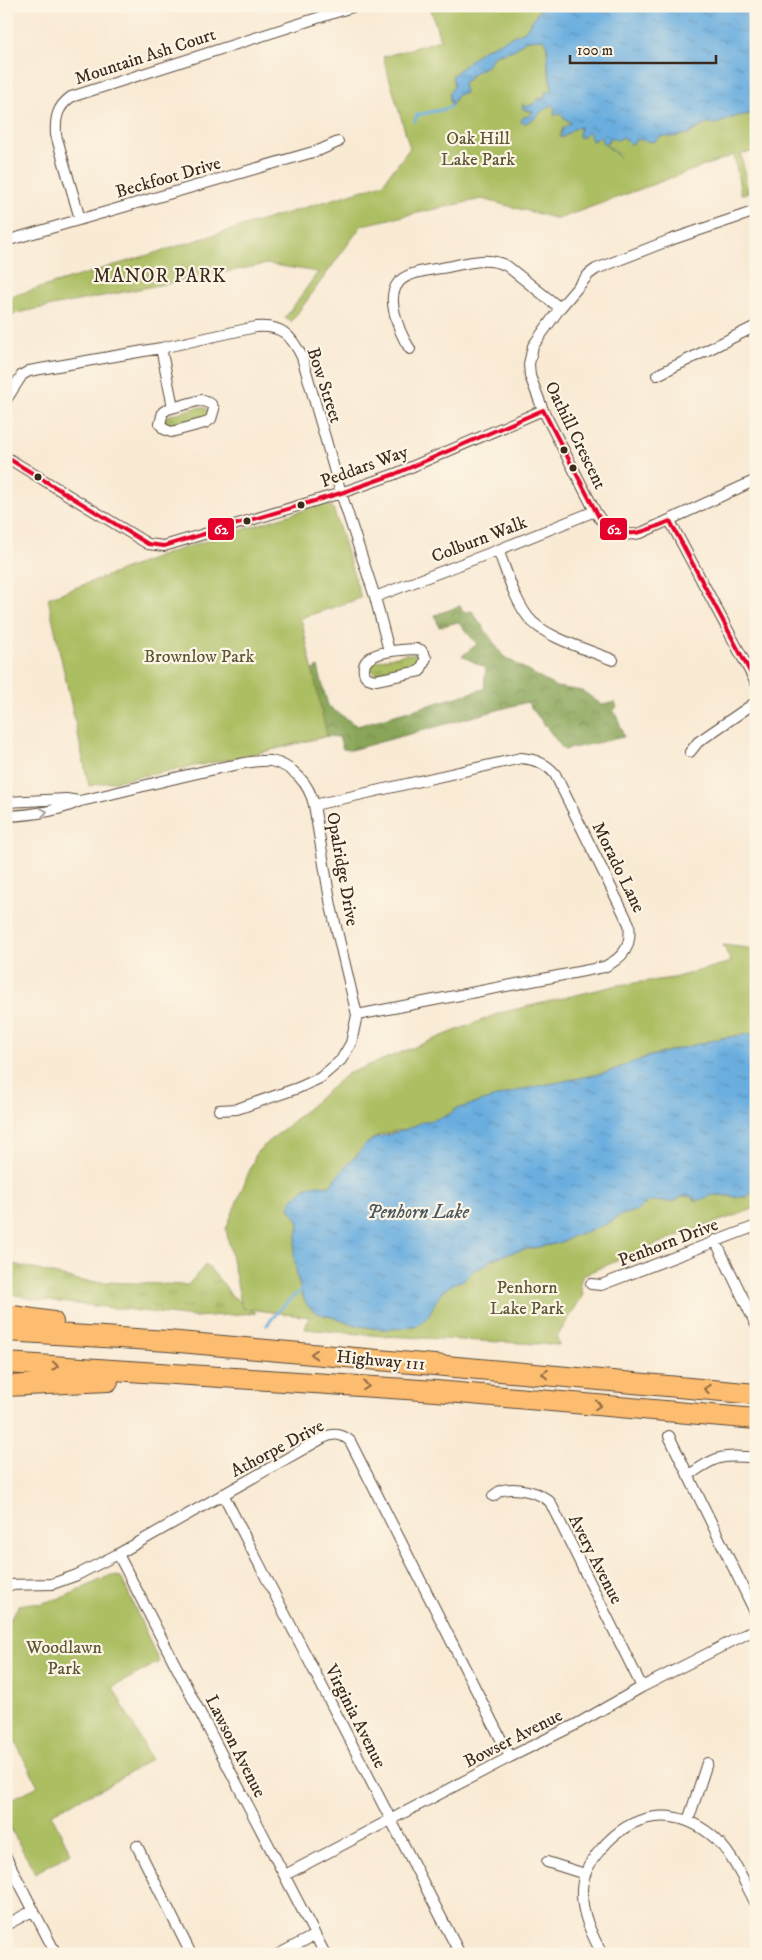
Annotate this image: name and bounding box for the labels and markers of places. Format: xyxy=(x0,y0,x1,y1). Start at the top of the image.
unlabelled marker xyxy=(559,445,569,455)
unlabelled marker xyxy=(568,463,578,473)
unlabelled marker xyxy=(33,472,43,482)
unlabelled marker xyxy=(296,500,306,510)
unlabelled marker xyxy=(242,516,252,526)

